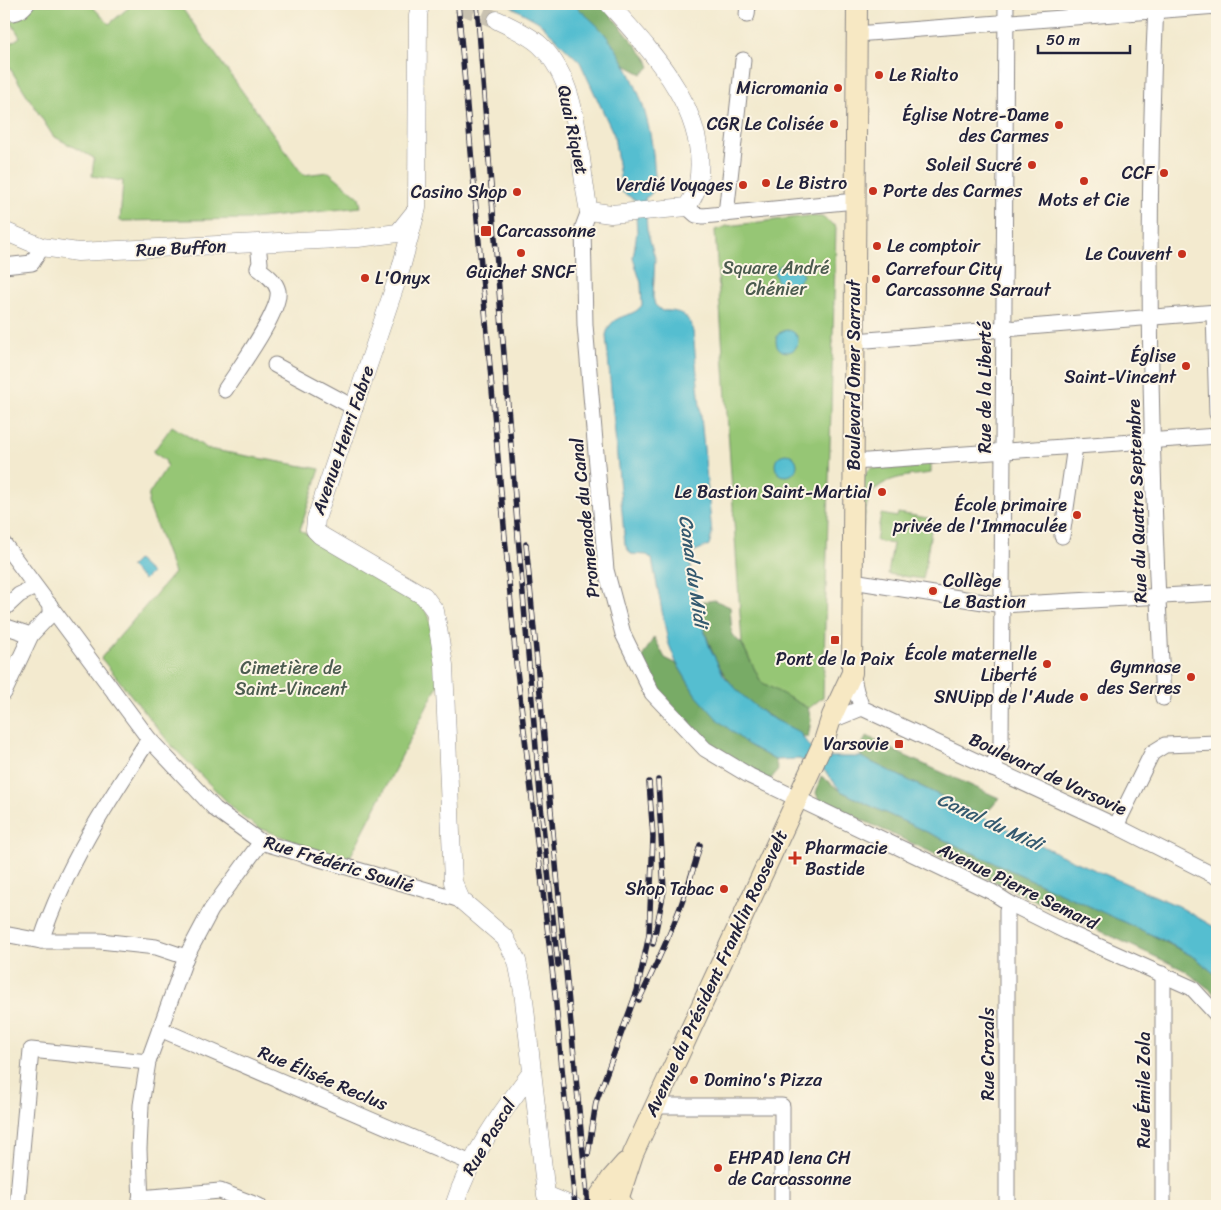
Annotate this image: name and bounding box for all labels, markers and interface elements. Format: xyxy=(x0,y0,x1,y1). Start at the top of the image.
scale bar xyxy=(1038,22,1131,54)
text: 50 m xyxy=(1046,27,1081,53)
place label: Le Rialto xyxy=(889,59,958,91)
marker: Le Rialto xyxy=(873,69,885,81)
place label: Micromania xyxy=(736,72,829,104)
street label: Quai Riquet xyxy=(548,82,598,178)
marker: Micromania xyxy=(832,82,844,94)
place label: Église Notre-Dame des Carmes xyxy=(902,99,1050,152)
place label: CGR Le Colisée xyxy=(707,108,824,140)
marker: CGR Le Colisée xyxy=(828,118,840,130)
marker: Église Notre-Dame des Carmes xyxy=(1053,119,1065,131)
place label: Soleil Sucré xyxy=(926,149,1022,181)
place label: CCF xyxy=(1122,157,1155,189)
marker: Soleil Sucré xyxy=(1026,159,1038,171)
place label: Le Bistro xyxy=(776,167,847,199)
marker: CCF xyxy=(1158,167,1170,179)
place label: Verdié Voyages xyxy=(616,169,734,201)
place label: Porte des Carmes xyxy=(883,175,1023,207)
marker: Mots et Cie xyxy=(1078,175,1090,187)
place label: Casino Shop xyxy=(411,176,507,208)
marker: Le Bistro xyxy=(760,177,772,189)
marker: Verdié Voyages xyxy=(737,179,749,191)
place label: Mots et Cie xyxy=(1038,184,1130,216)
marker: Porte des Carmes xyxy=(867,185,879,197)
marker: Casino Shop xyxy=(511,186,523,198)
place label: Carcassonne xyxy=(497,215,596,247)
marker: Carcassonne xyxy=(479,224,493,238)
street label: Rue Buffon xyxy=(135,230,227,266)
place label: Le comptoir xyxy=(887,230,981,262)
place label: Le Couvent xyxy=(1085,238,1173,270)
marker: Le comptoir xyxy=(871,240,883,252)
marker: Guichet SNCF xyxy=(515,247,527,259)
marker: Le Couvent xyxy=(1176,248,1188,260)
park label: Square André Chénier xyxy=(722,252,830,305)
place label: Carrefour City Carcassonne Sarraut xyxy=(886,253,1051,306)
place label: Guichet SNCF xyxy=(466,256,577,288)
place label: L'Onyx xyxy=(375,262,431,294)
marker: L'Onyx xyxy=(359,272,371,284)
marker: Carrefour City Carcassonne Sarraut xyxy=(870,273,882,285)
street label: Boulevard Omer Sarraut xyxy=(838,279,870,470)
street label: Rue de la Liberté xyxy=(969,321,1001,453)
place label: Église Saint-Vincent xyxy=(1064,340,1177,393)
marker: Église Saint-Vincent xyxy=(1180,360,1192,372)
street label: Avenue Henri Fabre xyxy=(302,361,384,520)
street label: Rue du Quatre Septembre xyxy=(1117,398,1157,604)
street label: Promenade du Canal xyxy=(561,436,609,600)
place label: Le Bastion Saint-Martial xyxy=(674,476,873,508)
marker: Le Bastion Saint-Martial xyxy=(876,486,888,498)
place label: École primaire privée de l'Immaculée xyxy=(892,489,1067,542)
marker: École primaire privée de l'Immaculée xyxy=(1071,509,1083,521)
water label: Canal du Midi xyxy=(669,513,718,633)
place label: Collège Le Bastion xyxy=(943,565,1026,618)
marker: Collège Le Bastion xyxy=(927,585,939,597)
marker: Pont de la Paix xyxy=(829,634,841,646)
place label: École maternelle Liberté xyxy=(905,638,1037,691)
place label: Pont de la Paix xyxy=(776,643,895,675)
place label: Gymnase des Serres xyxy=(1097,651,1182,704)
park label: Cimetière de Saint-Vincent xyxy=(235,652,348,705)
marker: École maternelle Liberté xyxy=(1041,658,1053,670)
marker: Gymnase des Serres xyxy=(1185,671,1197,683)
place label: SNUipp de l'Aude xyxy=(934,681,1074,713)
marker: SNUipp de l'Aude xyxy=(1078,691,1090,703)
street label: Boulevard de Varsovie xyxy=(963,723,1133,825)
place label: Varsovie xyxy=(823,728,889,760)
marker: Varsovie xyxy=(893,738,905,750)
water label: Canal du Midi xyxy=(932,783,1051,862)
street label: Avenue du Président Franklin Roosevelt xyxy=(635,824,797,1123)
street label: Rue Frédéric Soulié xyxy=(260,826,418,902)
place label: Pharmacie Bastide xyxy=(805,832,888,885)
street label: Avenue Pierre Semard xyxy=(931,833,1105,940)
marker: Pharmacie Bastide xyxy=(789,852,801,864)
place label: Shop Tabac xyxy=(625,873,714,905)
marker: Shop Tabac xyxy=(718,883,730,895)
street label: Rue Crozals xyxy=(972,1007,1004,1101)
street label: Rue Émile Zola xyxy=(1128,1032,1160,1148)
street label: Rue Élisée Reclus xyxy=(253,1036,394,1120)
place label: Domino's Pizza xyxy=(704,1064,823,1096)
marker: Domino's Pizza xyxy=(688,1074,700,1086)
street label: Rue Pascal xyxy=(453,1091,525,1182)
place label: EHPAD Iena CH de Carcassonne xyxy=(728,1142,852,1195)
marker: EHPAD Iena CH de Carcassonne xyxy=(712,1162,724,1174)

